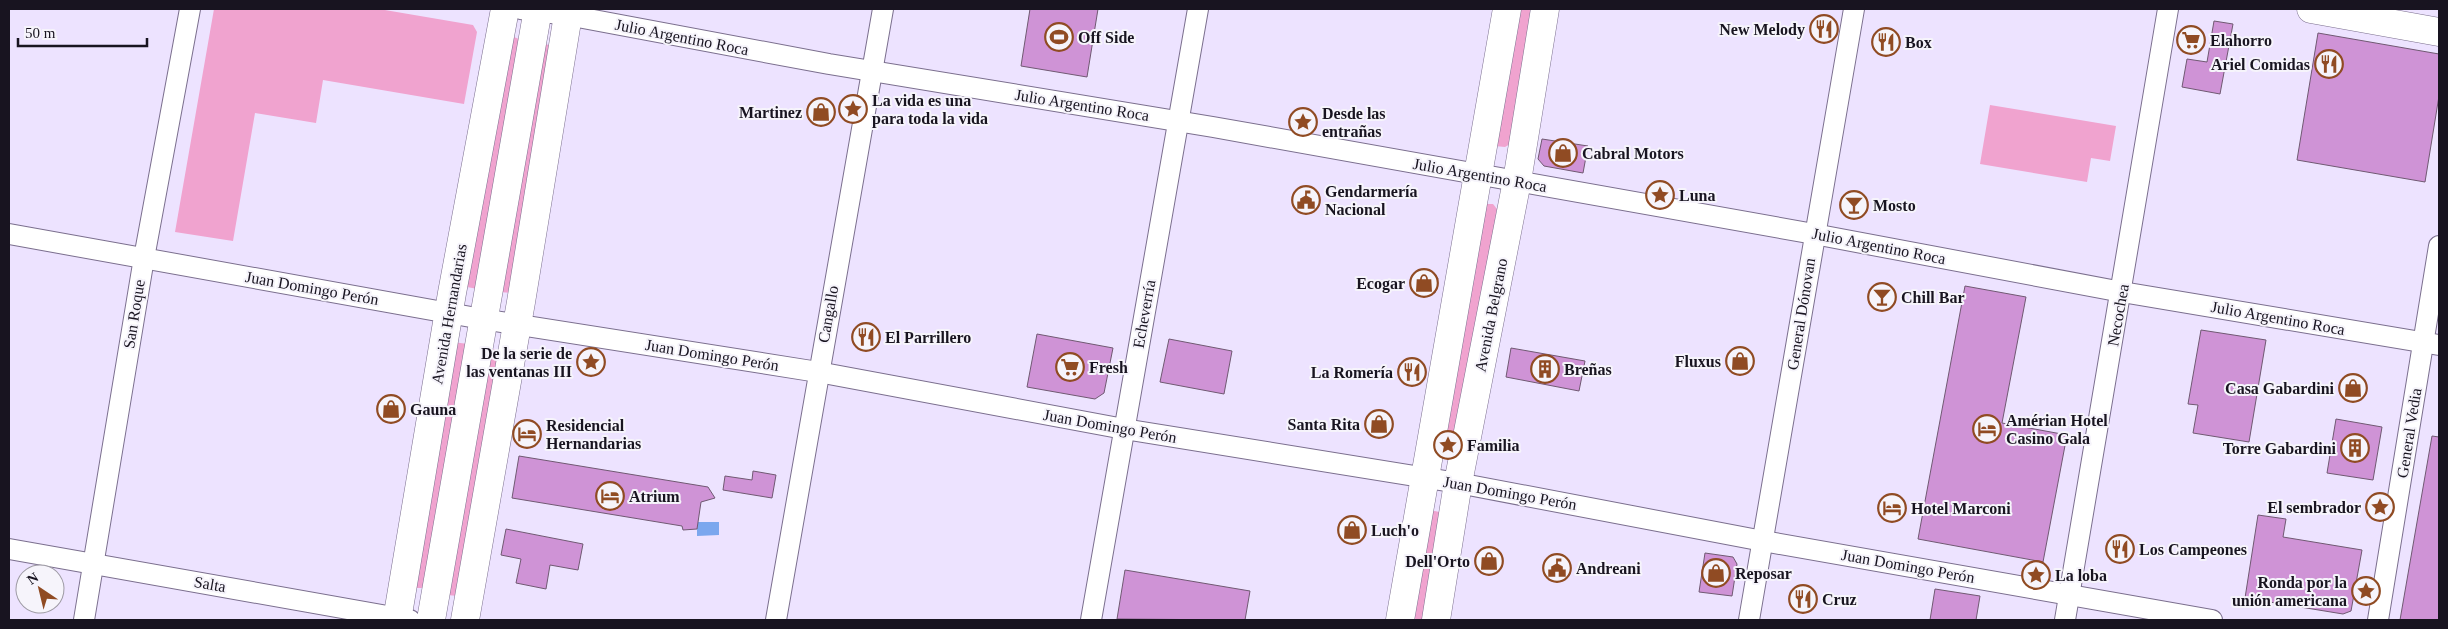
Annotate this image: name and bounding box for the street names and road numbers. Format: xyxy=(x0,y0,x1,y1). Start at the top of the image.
street label: Julio Argentino Roca xyxy=(614,16,750,59)
street label: Julio Argentino Roca xyxy=(1013,86,1150,125)
street label: Julio Argentino Roca xyxy=(1412,155,1548,196)
street label: Julio Argentino Roca xyxy=(1811,225,1947,268)
street label: Avenida Hernandarias xyxy=(428,242,470,386)
street label: Avenida Belgrano xyxy=(1472,257,1511,374)
street label: General Dónovan xyxy=(1784,257,1818,371)
street label: Juan Domingo Perón xyxy=(244,268,380,309)
street label: San Roque xyxy=(120,278,149,350)
street label: Echeverría xyxy=(1130,278,1158,350)
street label: Necochea xyxy=(2104,282,2132,348)
street label: Cangallo xyxy=(815,284,842,344)
street label: Julio Argentino Roca xyxy=(2210,298,2346,339)
street label: Juan Domingo Perón xyxy=(644,336,780,375)
street label: General Vedia xyxy=(2394,387,2424,479)
street label: Juan Domingo Perón xyxy=(1042,406,1178,447)
street label: Juan Domingo Perón xyxy=(1442,473,1578,514)
street label: Juan Domingo Perón xyxy=(1840,546,1976,587)
street label: Salta xyxy=(193,573,227,595)

